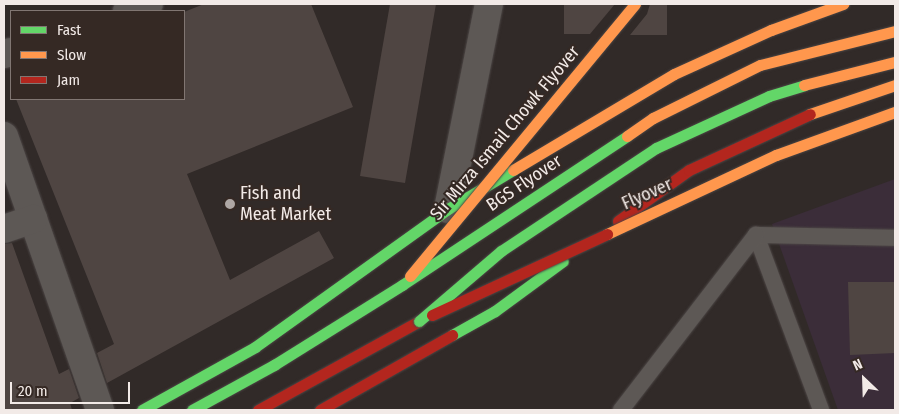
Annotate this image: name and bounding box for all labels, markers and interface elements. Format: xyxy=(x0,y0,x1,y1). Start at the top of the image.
legend xyxy=(10,10,185,100)
text: Fast xyxy=(57,21,81,39)
street label: Sir Mirza Ismail Chowk Flyover xyxy=(426,41,584,225)
text: Slow xyxy=(57,46,86,64)
text: Jam xyxy=(57,71,80,89)
street label: BGS Flyover xyxy=(482,150,566,216)
street label: Flyover xyxy=(619,173,675,215)
place label: Fish and Meat Market xyxy=(240,183,331,225)
marker: Fish and Meat Market xyxy=(224,198,236,210)
north arrow xyxy=(839,354,889,404)
text: N xyxy=(850,355,865,374)
scale bar xyxy=(12,372,132,404)
text: 20 m xyxy=(18,382,48,400)

